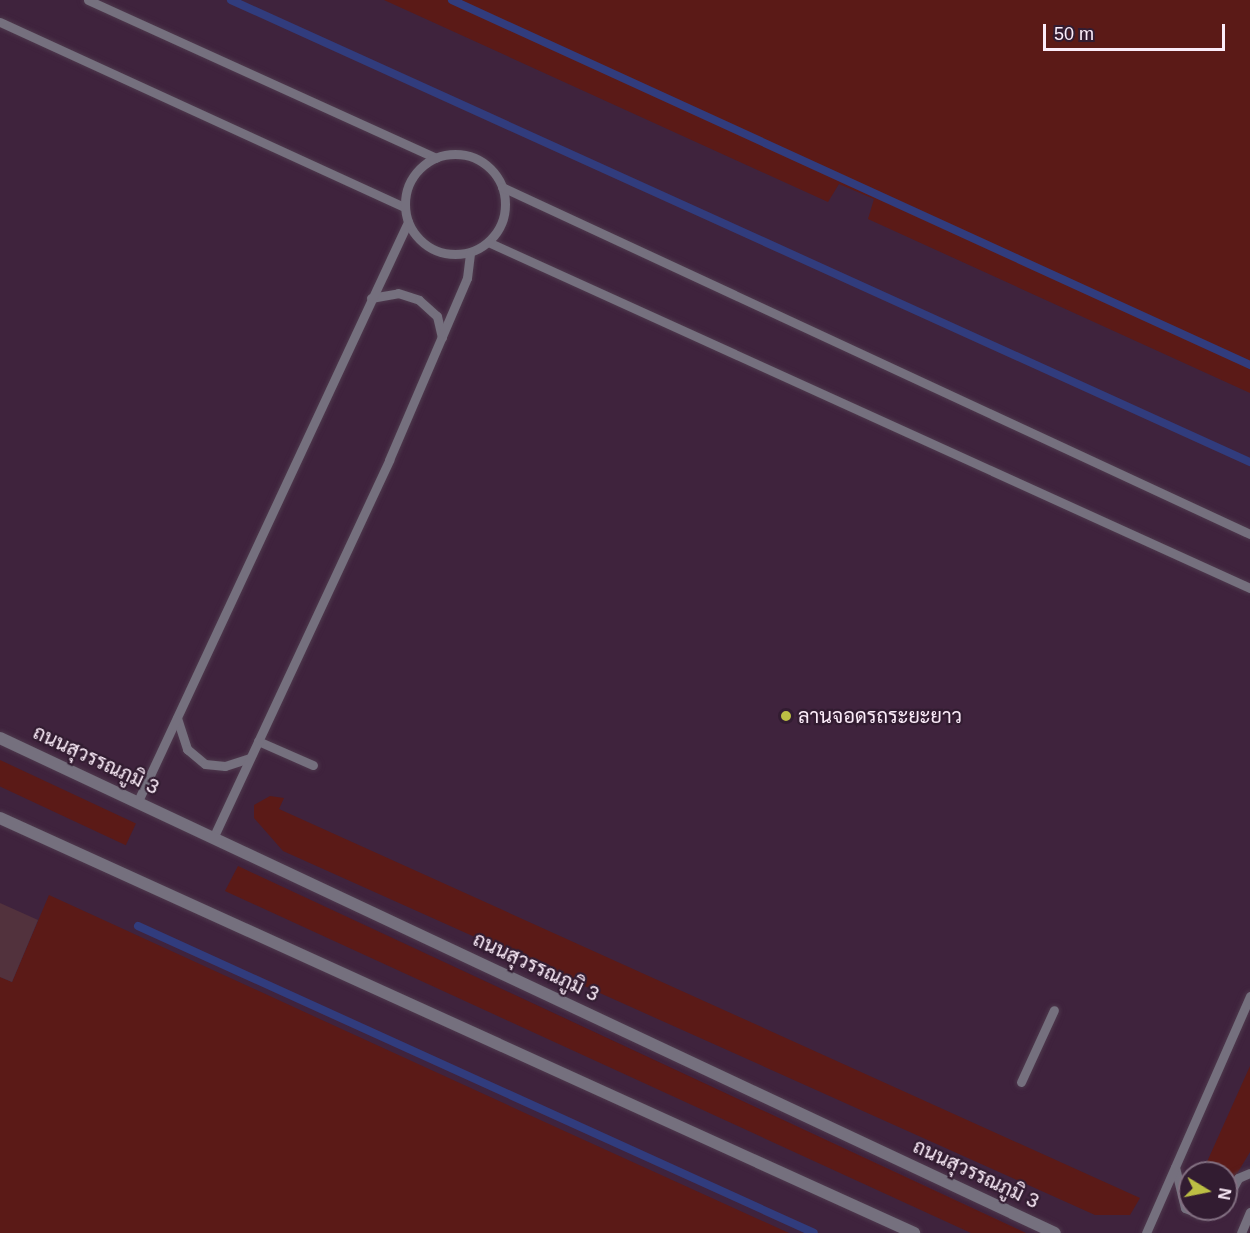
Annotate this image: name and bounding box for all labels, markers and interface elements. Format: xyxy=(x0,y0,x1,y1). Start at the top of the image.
scale bar xyxy=(1046,12,1228,50)
text: 50 m xyxy=(1054,24,1094,44)
place label: ลานจอดรถระยะยาว xyxy=(798,704,962,728)
marker: ลานจอดรถระยะยาว xyxy=(779,709,793,723)
street label: ถนนสุวรรณภูมิ 3 xyxy=(29,720,163,800)
street label: ถนนสุวรรณภูมิ 3 xyxy=(469,927,603,1007)
street label: ถนนสุวรรณภูมิ 3 xyxy=(909,1134,1043,1214)
north arrow xyxy=(1178,1161,1238,1221)
text: N xyxy=(1215,1187,1234,1201)

